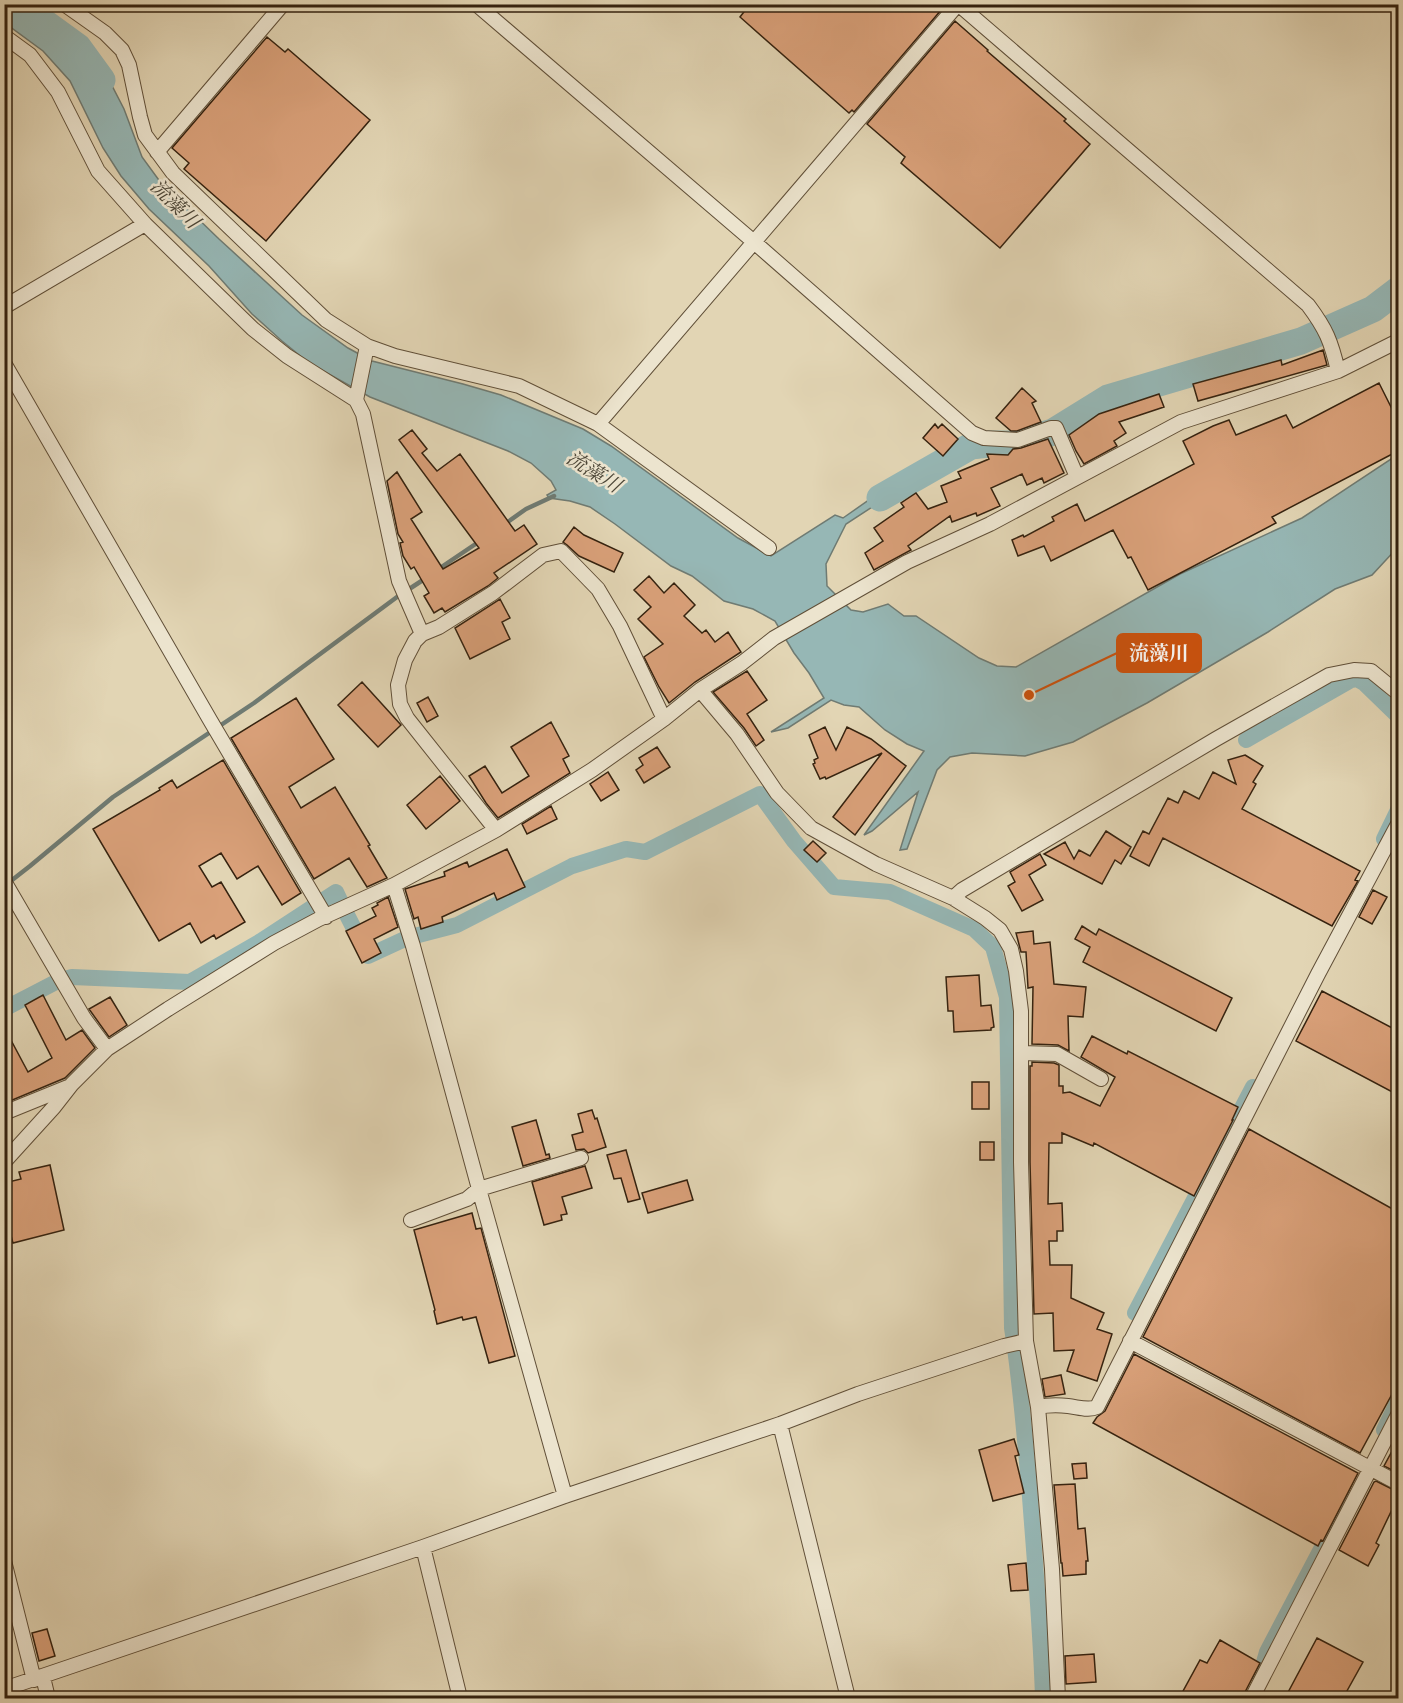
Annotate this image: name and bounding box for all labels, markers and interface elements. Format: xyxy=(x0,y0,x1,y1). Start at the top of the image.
water label: 流藻川 xyxy=(143,174,207,238)
water label: 流藻川 xyxy=(560,445,628,502)
callout: 流藻川 xyxy=(1117,634,1201,672)
text: 流藻川 xyxy=(1129,641,1189,669)

